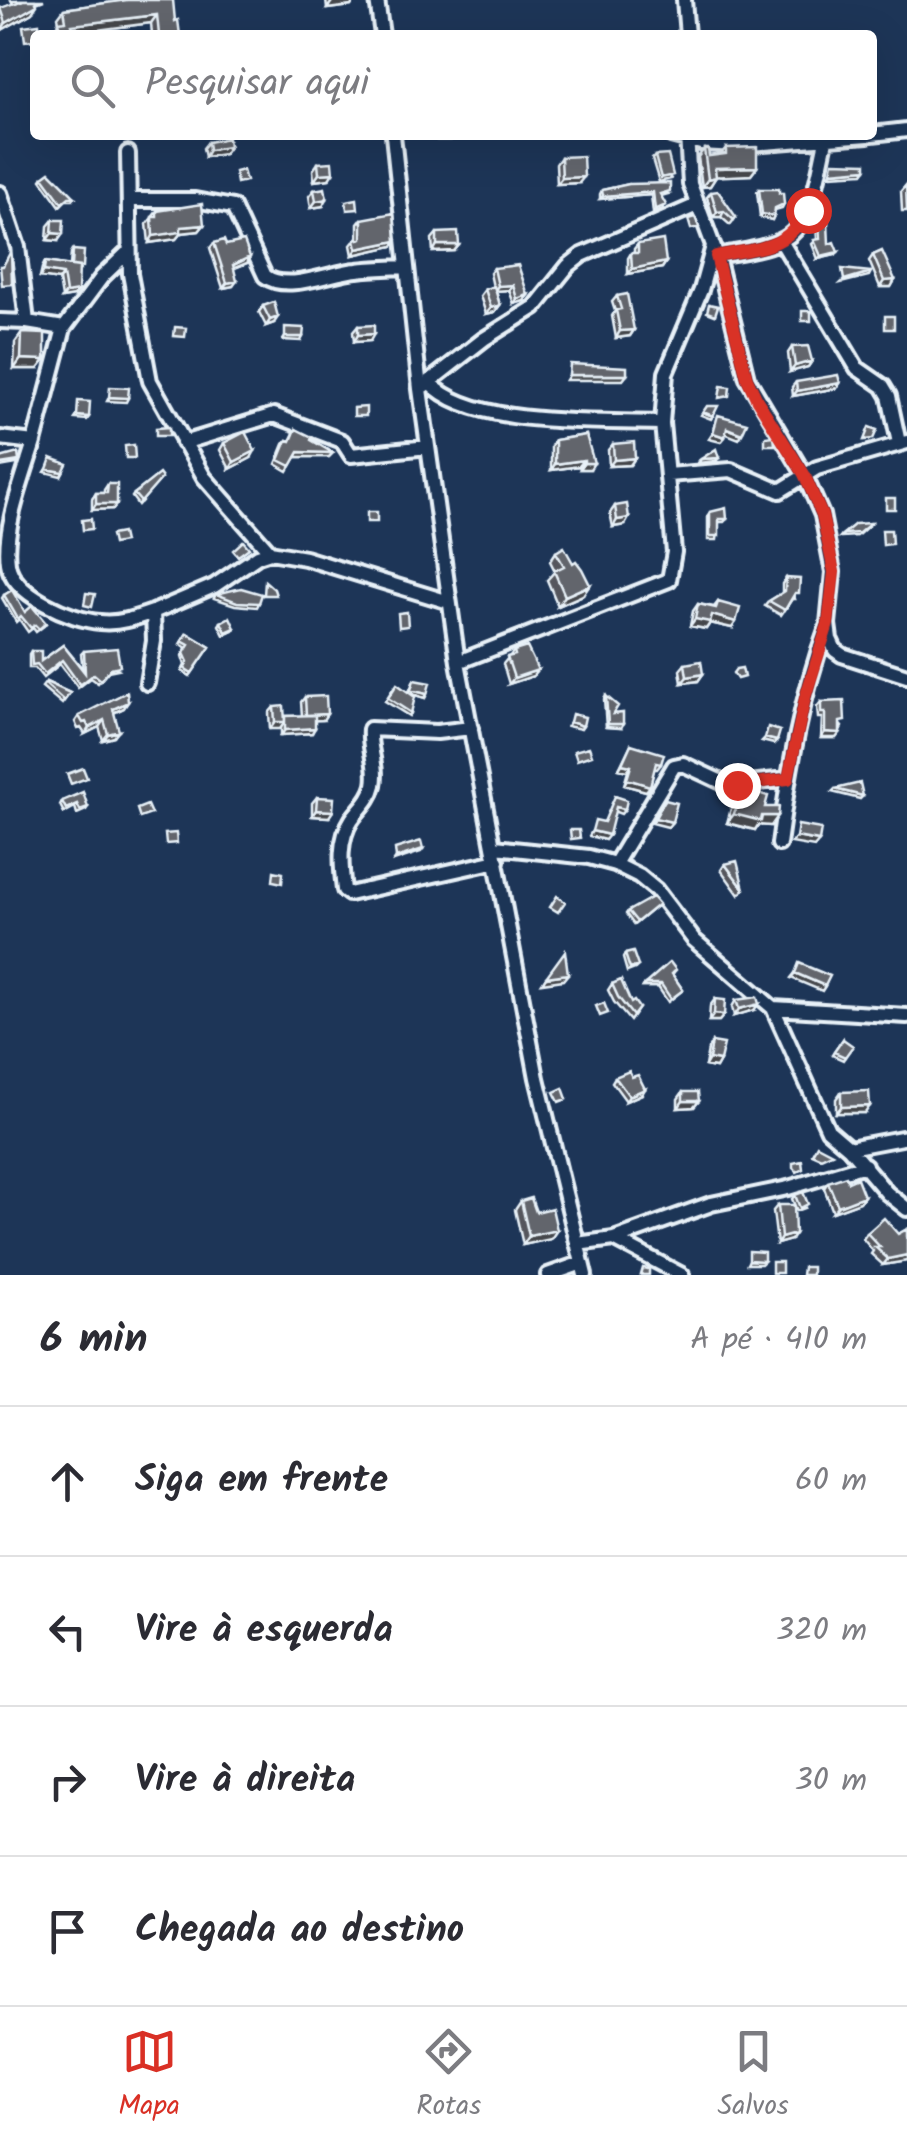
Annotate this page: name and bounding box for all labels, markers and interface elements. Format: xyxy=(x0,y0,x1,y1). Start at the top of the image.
search box xyxy=(30,30,877,140)
text: Pesquisar aqui xyxy=(145,55,369,115)
icon: search xyxy=(65,58,120,113)
route start xyxy=(786,188,832,234)
route end xyxy=(715,763,761,809)
text: 6 min xyxy=(40,1307,148,1374)
text: A pé · 410 m xyxy=(690,1315,867,1366)
text: Siga em frente xyxy=(135,1451,388,1511)
icon: ahead xyxy=(40,1454,95,1509)
text: 60 m xyxy=(795,1456,867,1507)
text: Vire à esquerda xyxy=(135,1601,393,1661)
icon: left xyxy=(40,1604,95,1659)
text: 320 m xyxy=(776,1606,867,1657)
text: Vire à direita xyxy=(135,1751,355,1811)
icon: right xyxy=(40,1754,95,1809)
text: 30 m xyxy=(794,1756,867,1807)
text: Chegada ao destino xyxy=(135,1901,464,1961)
icon: arrive xyxy=(40,1904,95,1959)
tab: Mapa xyxy=(118,2024,180,2129)
tab: Rotas xyxy=(416,2024,481,2129)
tab: Salvos xyxy=(718,2024,789,2129)

